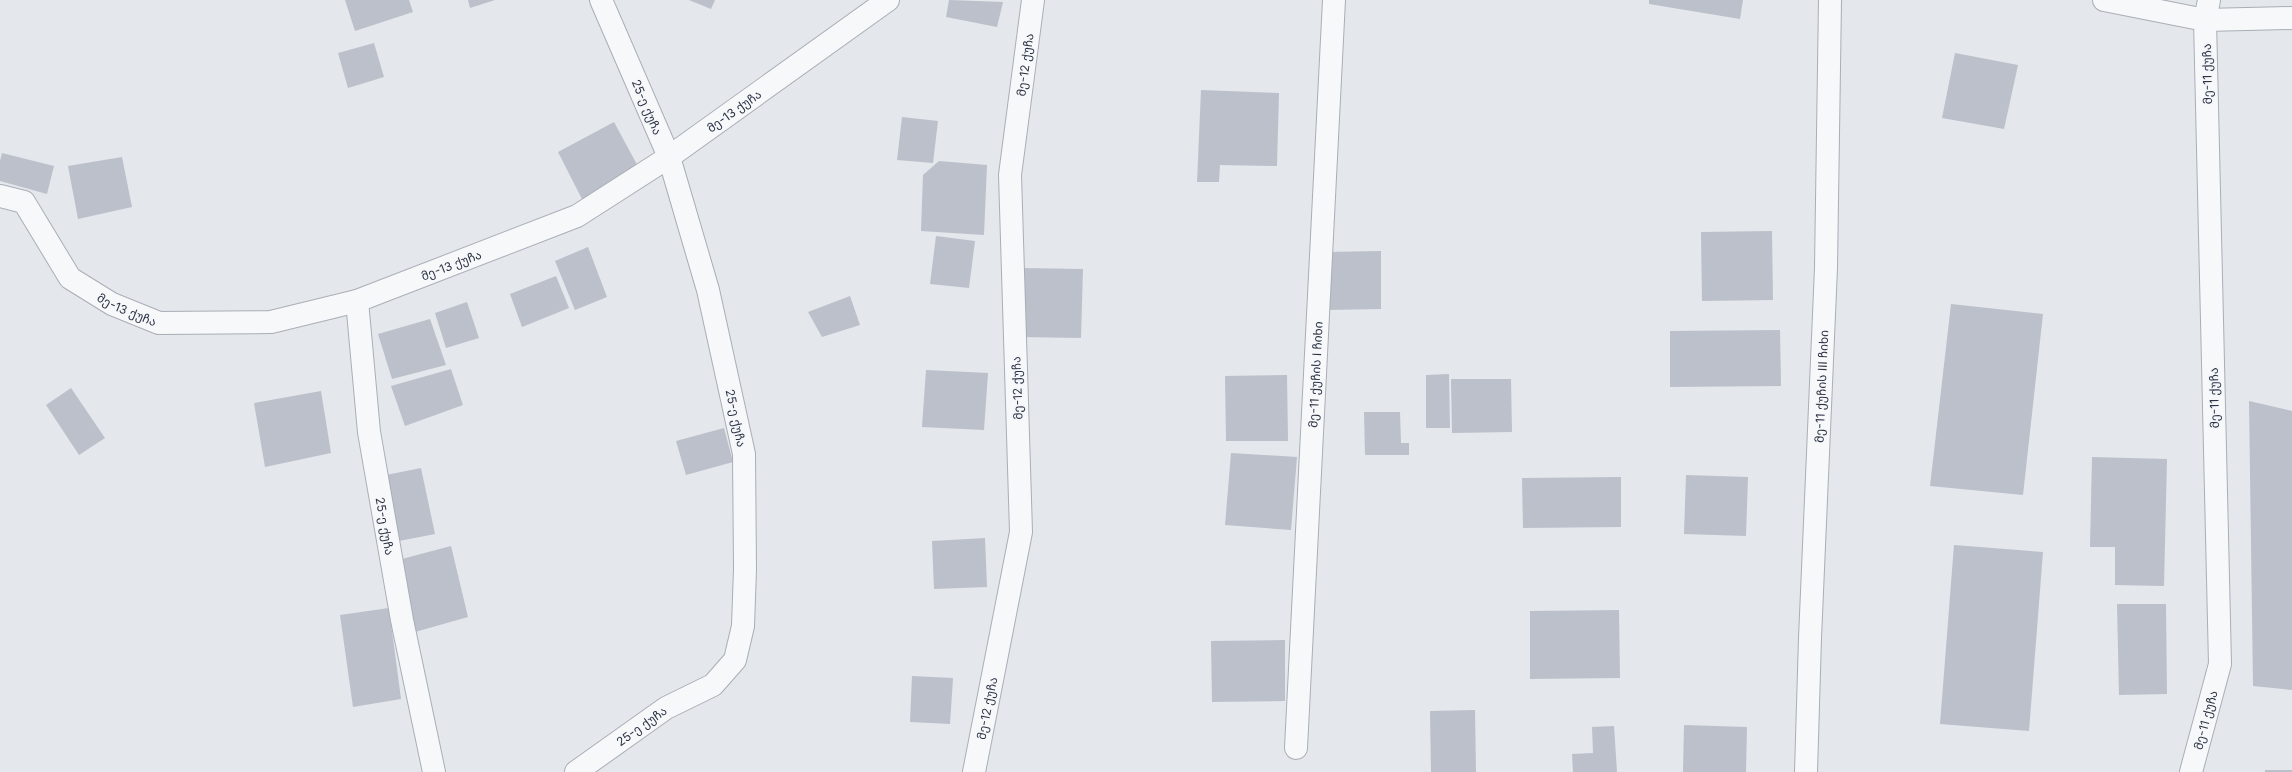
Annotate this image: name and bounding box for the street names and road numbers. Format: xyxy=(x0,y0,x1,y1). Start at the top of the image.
street label: მე-12 ქუჩა xyxy=(1013,32,1036,97)
street label: მე-11 ქუჩა xyxy=(2199,43,2215,105)
street label: 25-ე ქუჩა xyxy=(629,77,665,137)
street label: მე-13 ქუჩა xyxy=(704,86,764,135)
street label: მე-13 ქუჩა xyxy=(419,246,483,283)
street label: მე-13 ქუჩა xyxy=(95,289,159,329)
street label: მე-11 ქუჩის I ჩიხი xyxy=(1305,321,1325,428)
street label: მე-11 ქუჩის III ჩიხი xyxy=(1811,329,1831,443)
street label: მე-12 ქუჩა xyxy=(1008,356,1026,420)
street label: მე-11 ქუჩა xyxy=(2206,367,2222,429)
street label: 25-ე ქუჩა xyxy=(723,388,749,448)
street label: 25-ე ქუჩა xyxy=(373,496,398,556)
street label: მე-12 ქუჩა xyxy=(973,676,1000,741)
street label: მე-11 ქუჩა xyxy=(2190,689,2220,751)
street label: 25-ე ქუჩა xyxy=(613,703,669,749)

